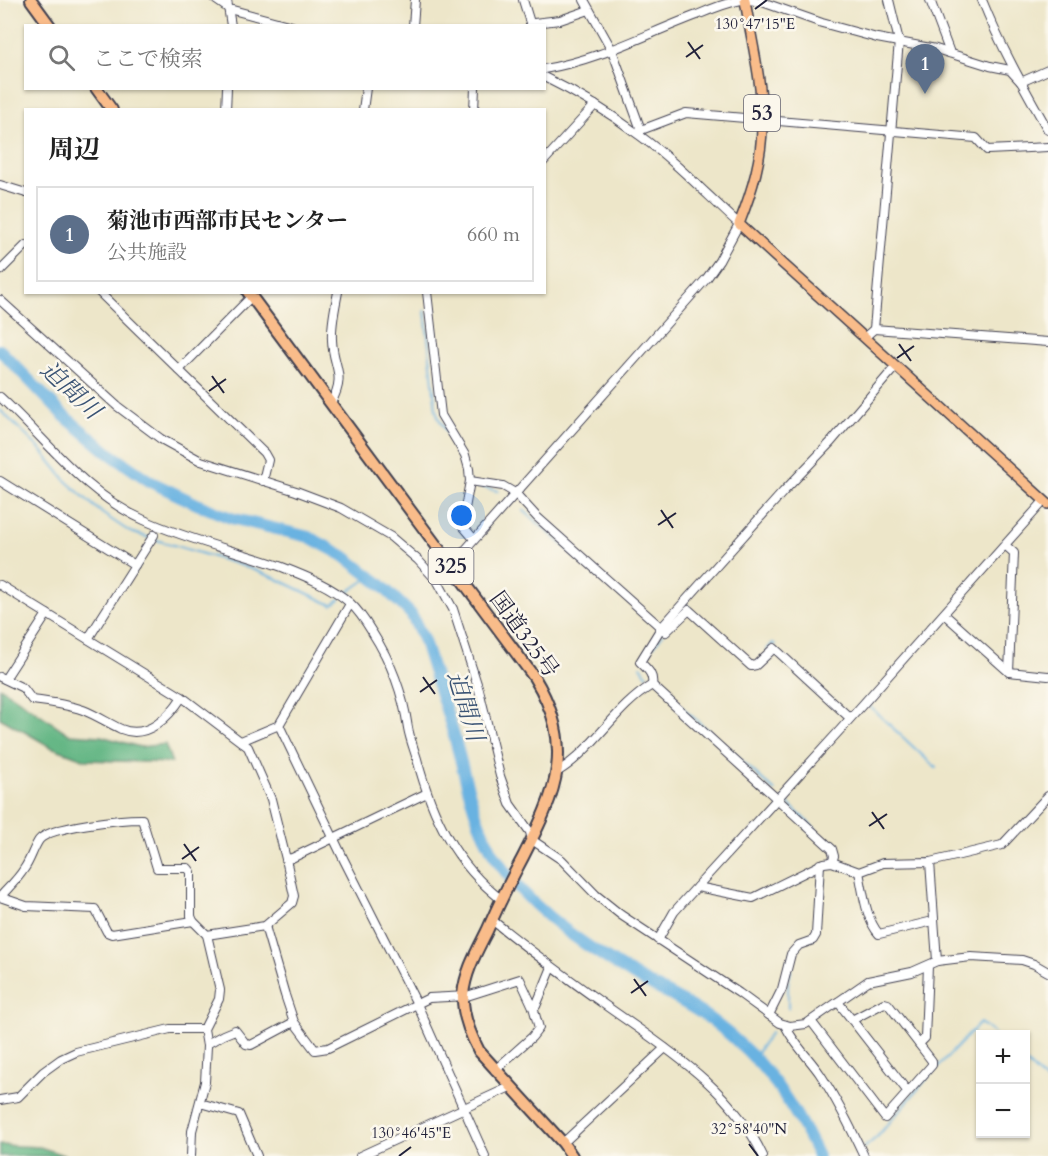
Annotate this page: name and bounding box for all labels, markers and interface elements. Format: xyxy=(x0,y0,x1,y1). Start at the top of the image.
text: 130°47'15"E xyxy=(715,14,795,34)
search box xyxy=(24,24,546,90)
icon: search xyxy=(45,41,78,74)
text: ここで検索 xyxy=(93,44,203,74)
pin: 1 xyxy=(906,44,944,94)
road number: 53 xyxy=(744,95,780,131)
text: 周辺 xyxy=(48,132,100,167)
text: 菊池市西部市民センター xyxy=(107,206,348,236)
text: 1 xyxy=(64,221,75,248)
text: 660 m xyxy=(467,221,520,248)
text: 公共施設 xyxy=(107,239,187,266)
water label: 迫間川 xyxy=(33,354,110,429)
your location xyxy=(447,501,476,530)
road number: 325 xyxy=(428,548,474,584)
street label: 国道325号 xyxy=(483,585,566,684)
water label: 迫間川 xyxy=(439,667,493,748)
map controls xyxy=(976,1030,1030,1138)
button: + xyxy=(976,1030,1030,1084)
button: − xyxy=(976,1084,1030,1138)
text: 32°58'40"N xyxy=(711,1119,787,1139)
text: 130°46'45"E xyxy=(371,1123,451,1143)

